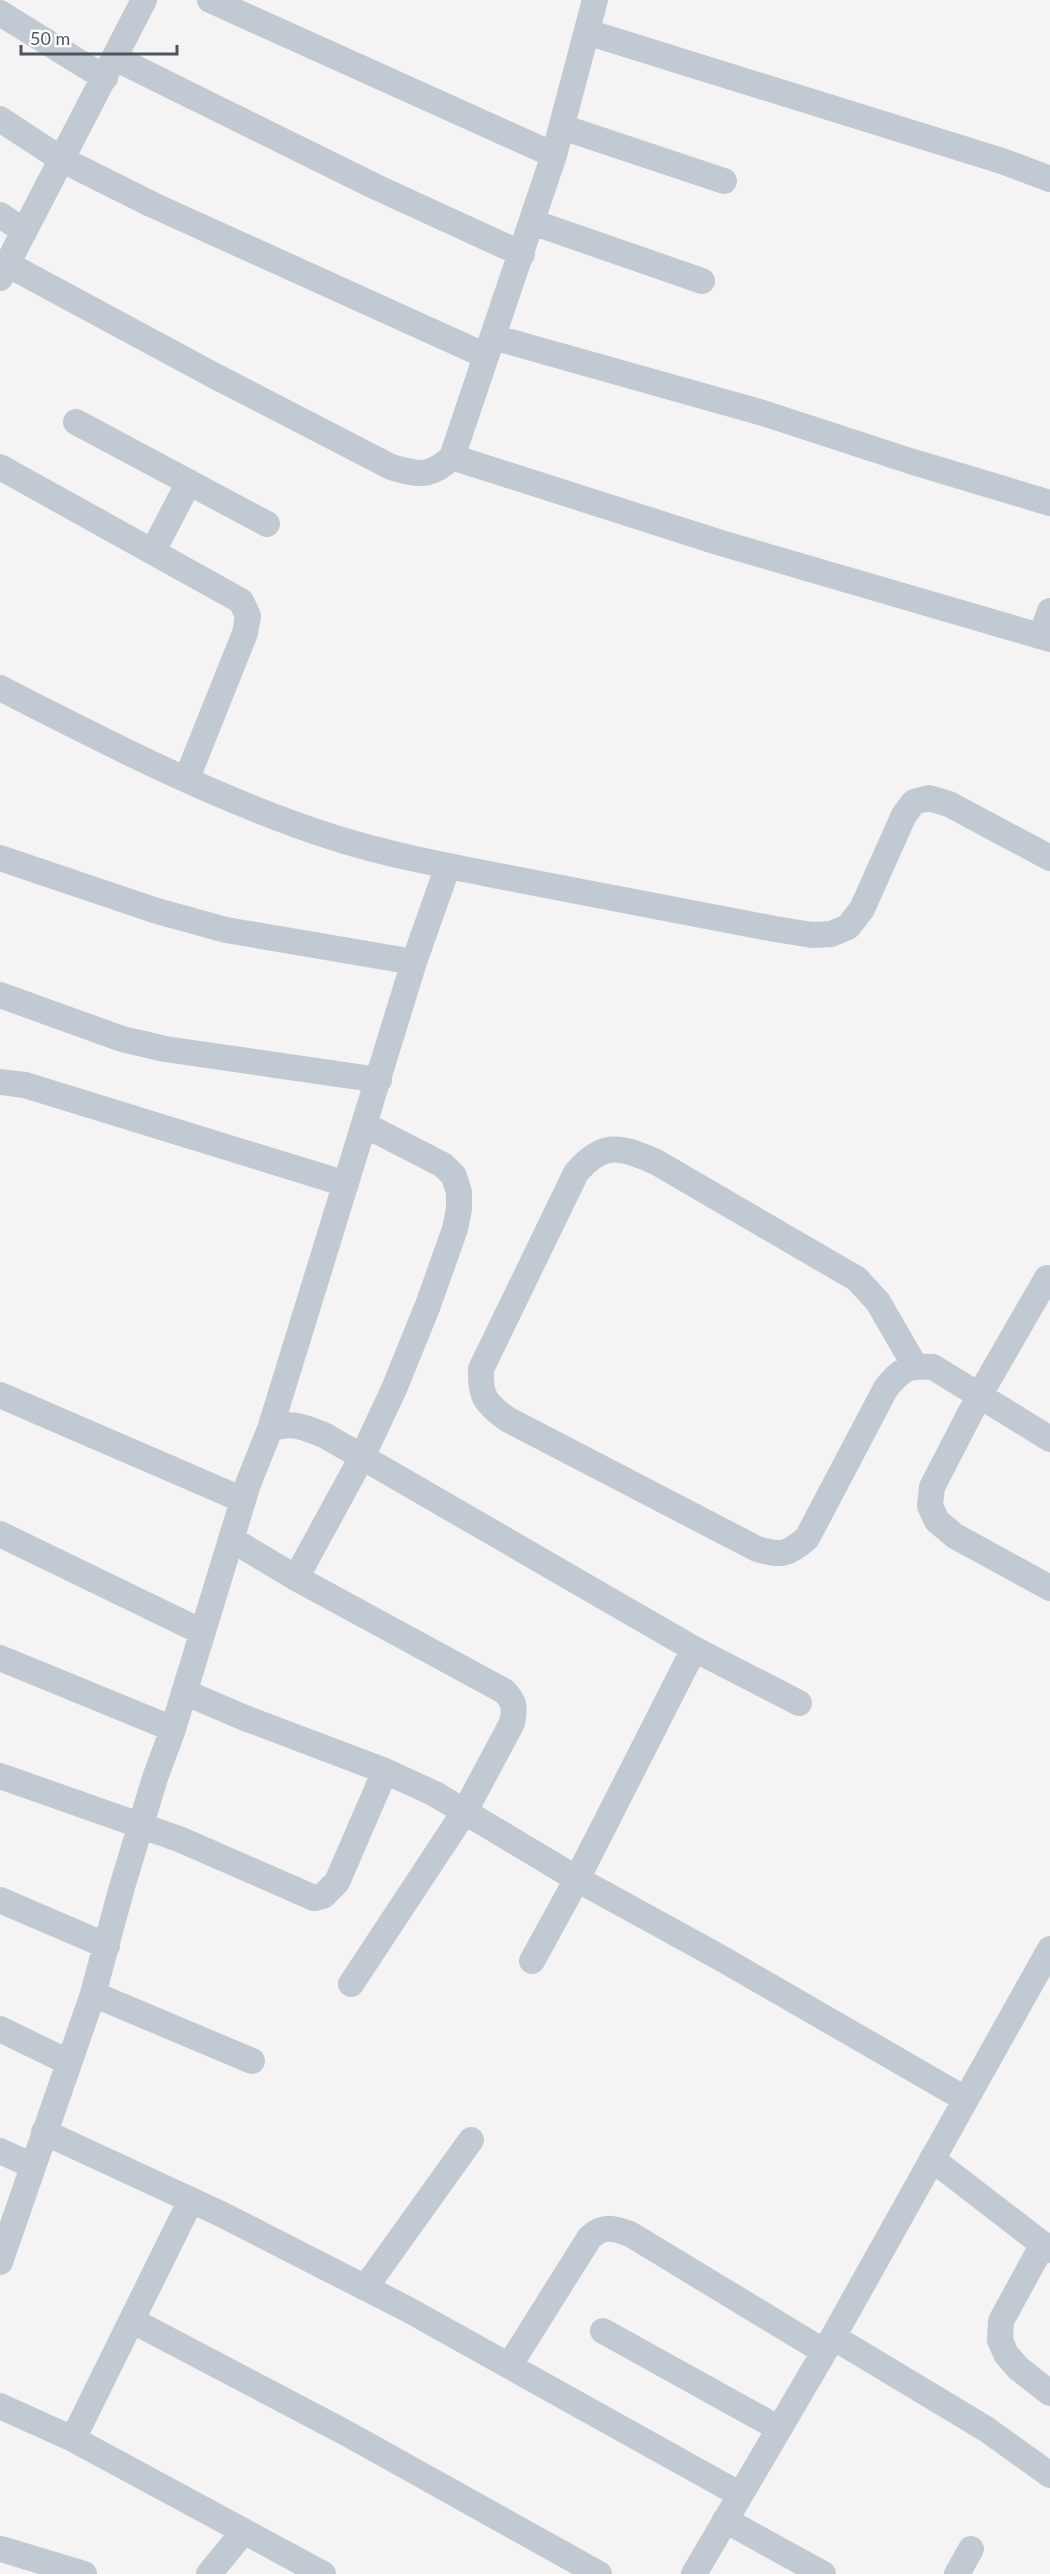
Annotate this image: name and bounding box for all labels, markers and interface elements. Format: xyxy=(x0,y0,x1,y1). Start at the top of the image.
scale bar xyxy=(21,18,177,56)
text: 50 m xyxy=(30,27,70,49)

